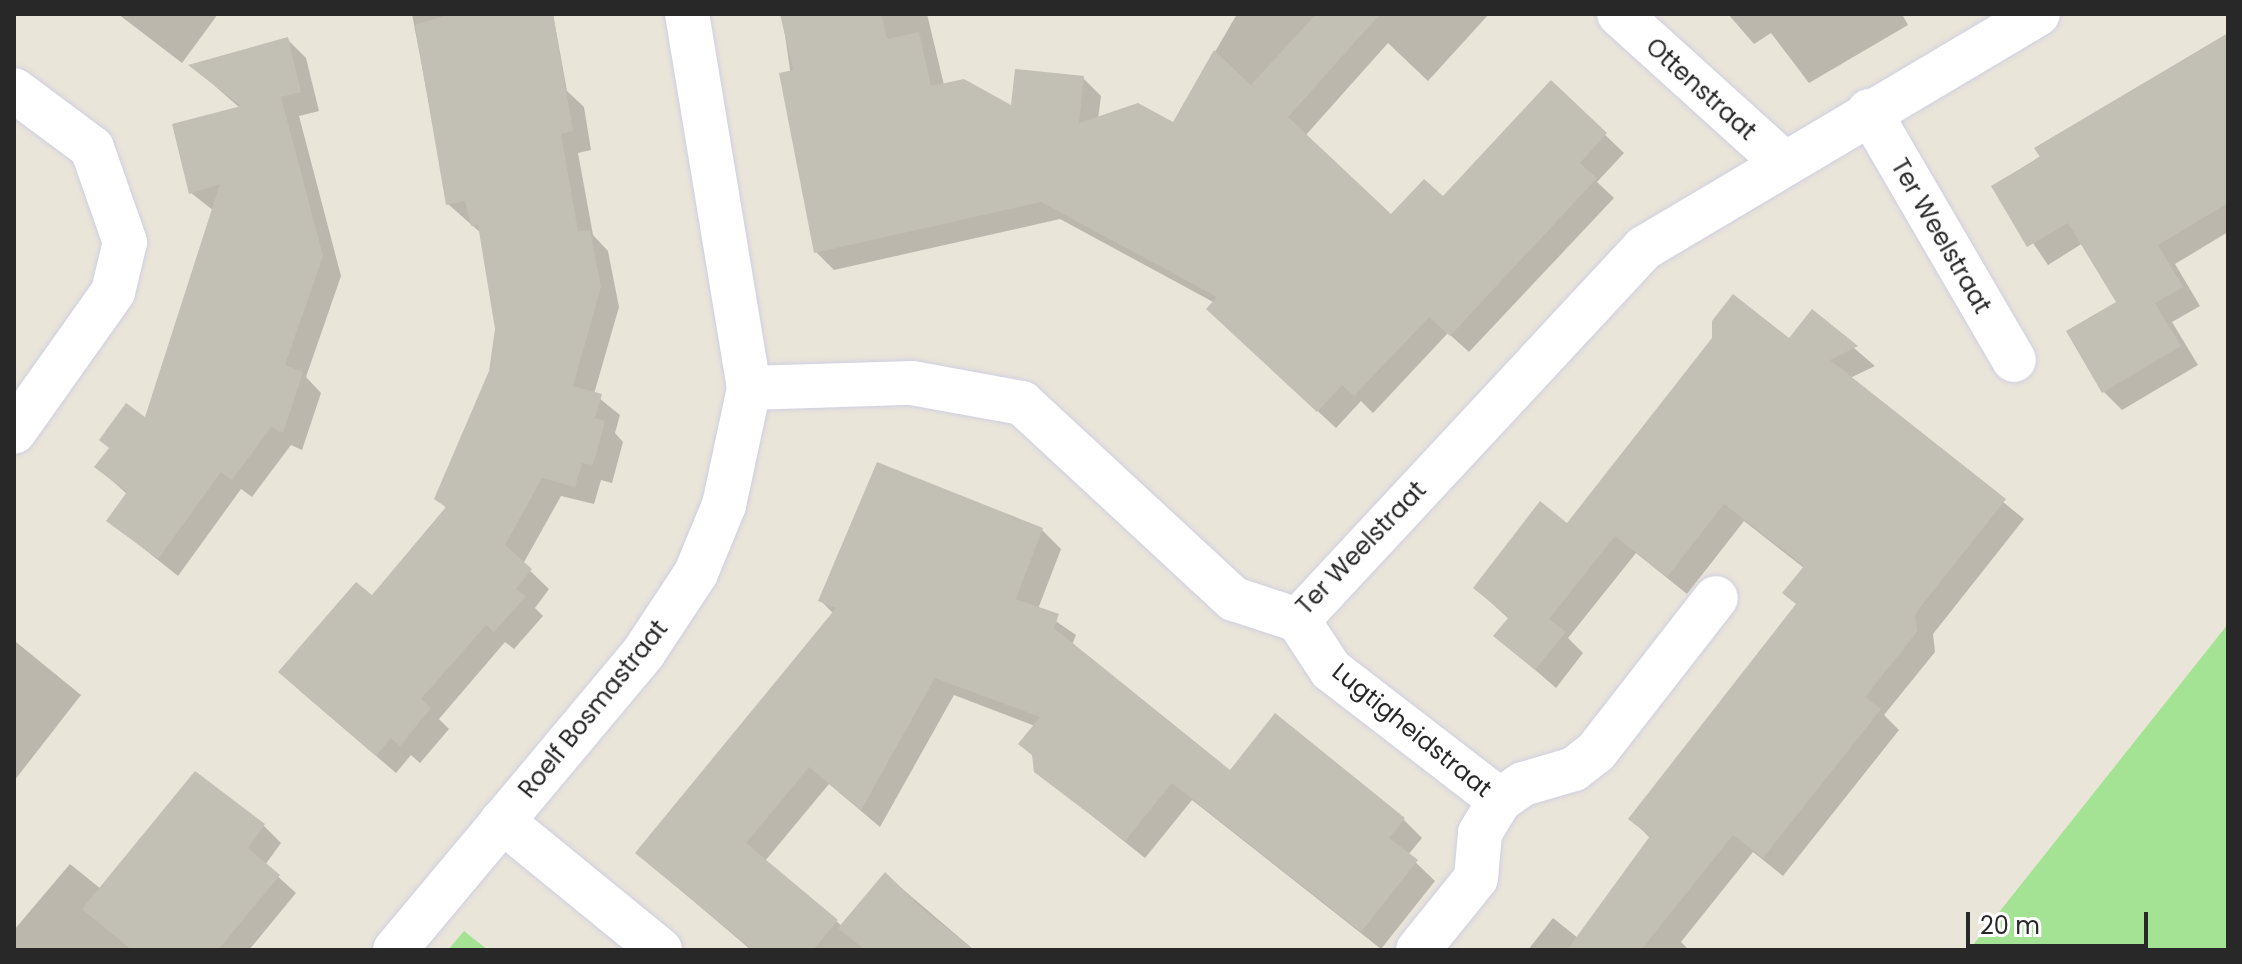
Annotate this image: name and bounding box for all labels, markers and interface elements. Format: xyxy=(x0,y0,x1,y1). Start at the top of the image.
street label: Ottenstraat xyxy=(1640,32,1762,146)
street label: Ter Weelstraat xyxy=(1885,154,1997,318)
street label: Ter Weelstraat xyxy=(1290,476,1432,620)
street label: Roelf Bosmastraat xyxy=(513,614,673,804)
street label: Lugtigheidstraat xyxy=(1327,657,1497,803)
scale bar xyxy=(1970,896,2152,946)
text: 20 m xyxy=(1980,909,2040,942)

